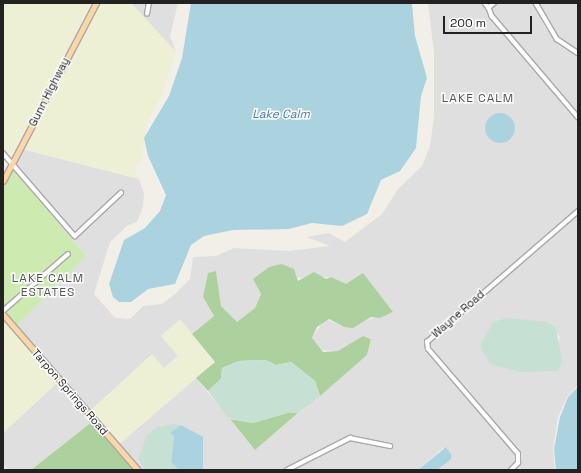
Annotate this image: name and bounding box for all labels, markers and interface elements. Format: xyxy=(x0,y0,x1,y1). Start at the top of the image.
scale bar xyxy=(445,8,534,34)
text: 200 m xyxy=(450,15,486,31)
street label: Gunn Highway xyxy=(26,55,72,129)
district label: LAKE CALM xyxy=(442,92,514,106)
water label: Lake Calm xyxy=(252,108,310,122)
district label: LAKE CALM ESTATES xyxy=(12,272,84,300)
street label: Wayne Road xyxy=(429,288,487,340)
street label: Tarpon Springs Road xyxy=(29,346,111,438)

